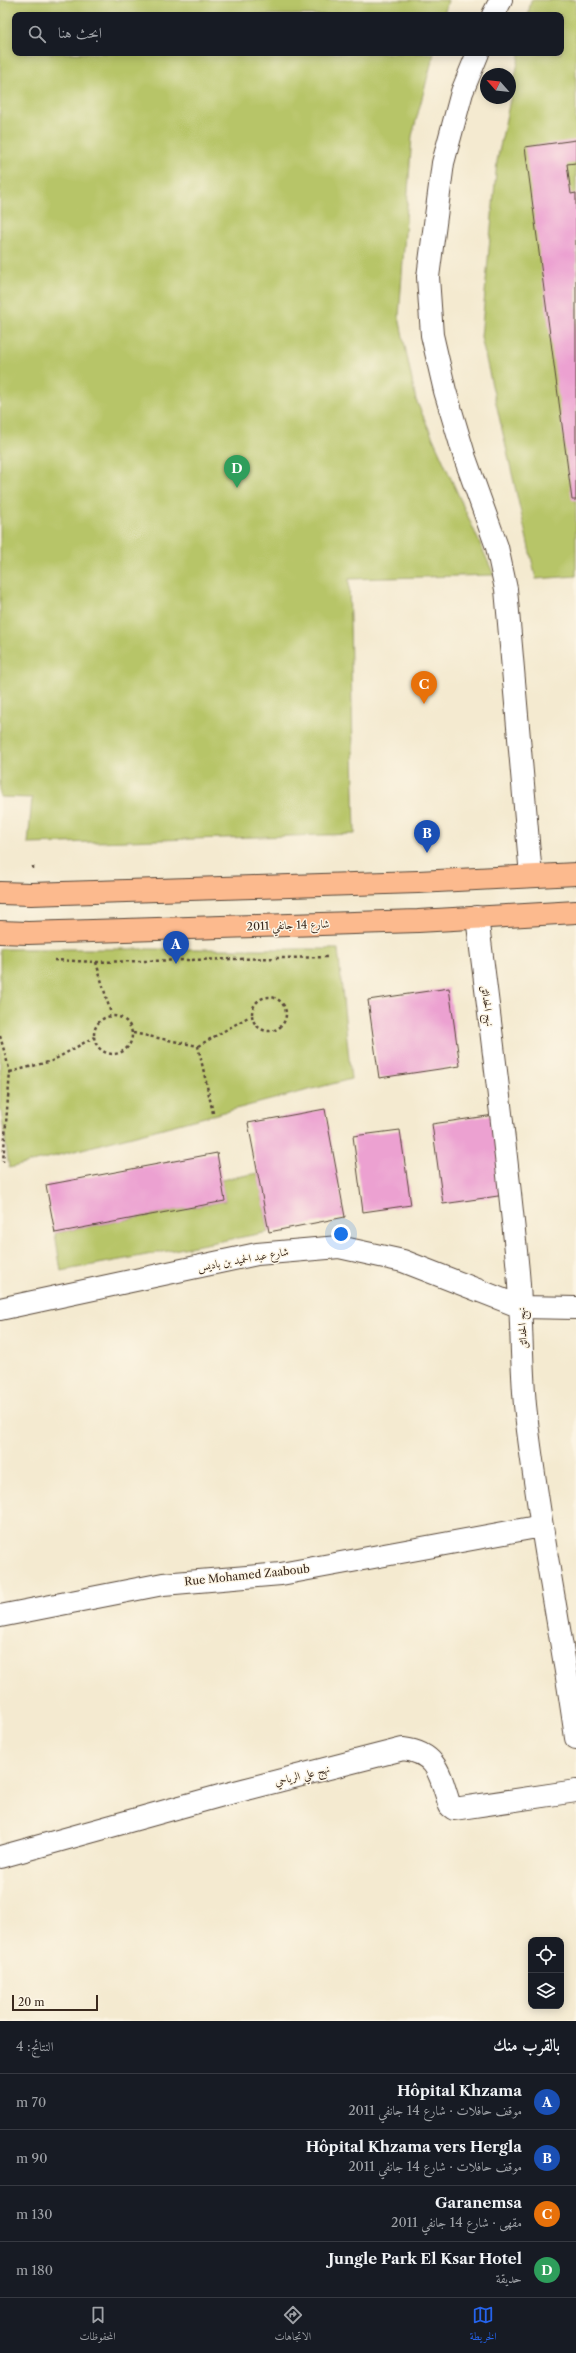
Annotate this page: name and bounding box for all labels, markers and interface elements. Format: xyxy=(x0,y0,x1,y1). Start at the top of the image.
search box xyxy=(12,12,564,56)
icon: search xyxy=(26,23,48,45)
text: ابحث هنا xyxy=(58,23,102,42)
north arrow xyxy=(480,68,516,104)
pin: D xyxy=(224,455,250,488)
pin: C xyxy=(411,671,437,704)
pin: B xyxy=(414,820,440,853)
street label: شارع 14 جانفي 2011 xyxy=(246,917,330,937)
pin: A xyxy=(163,931,189,964)
street label: نهج الحدائق xyxy=(475,985,497,1028)
your location xyxy=(331,1224,351,1244)
street label: شارع عبد الحميد بن باديس xyxy=(196,1244,290,1277)
street label: نهج الحدائق xyxy=(514,1307,534,1349)
street label: Rue Mohamed Zaaboub xyxy=(184,1561,311,1589)
street label: نهج علي الرياحي xyxy=(273,1761,332,1792)
map controls xyxy=(528,1937,564,2009)
button: locate xyxy=(528,1937,564,1973)
button: layers xyxy=(528,1973,564,2009)
scale bar xyxy=(12,1993,98,2012)
text: 20 m xyxy=(18,1995,44,2009)
text: بالقرب منك xyxy=(493,2035,560,2055)
text: النتائج: 4 xyxy=(16,2038,53,2054)
text: Hôpital Khzama xyxy=(397,2081,522,2100)
text: 70 m xyxy=(16,2094,46,2110)
text: A xyxy=(542,2094,552,2110)
text: موقف حافلات · شارع 14 جانفي 2011 xyxy=(348,2102,522,2118)
text: Hôpital Khzama vers Hergla xyxy=(306,2137,522,2156)
text: 90 m xyxy=(16,2150,47,2166)
text: B xyxy=(542,2150,552,2166)
text: موقف حافلات · شارع 14 جانفي 2011 xyxy=(348,2158,522,2174)
text: Garanemsa xyxy=(435,2193,522,2212)
text: 130 m xyxy=(16,2206,52,2222)
text: C xyxy=(542,2206,552,2222)
text: مقهى · شارع 14 جانفي 2011 xyxy=(391,2214,522,2230)
text: Jungle Park El Ksar Hotel xyxy=(328,2249,522,2268)
text: 180 m xyxy=(16,2262,53,2278)
text: D xyxy=(541,2262,553,2278)
text: حديقة xyxy=(496,2270,522,2286)
tab: المحفوظات xyxy=(79,2304,116,2347)
tab: الاتجاهات xyxy=(274,2304,311,2347)
tab: الخريطة xyxy=(470,2304,497,2347)

